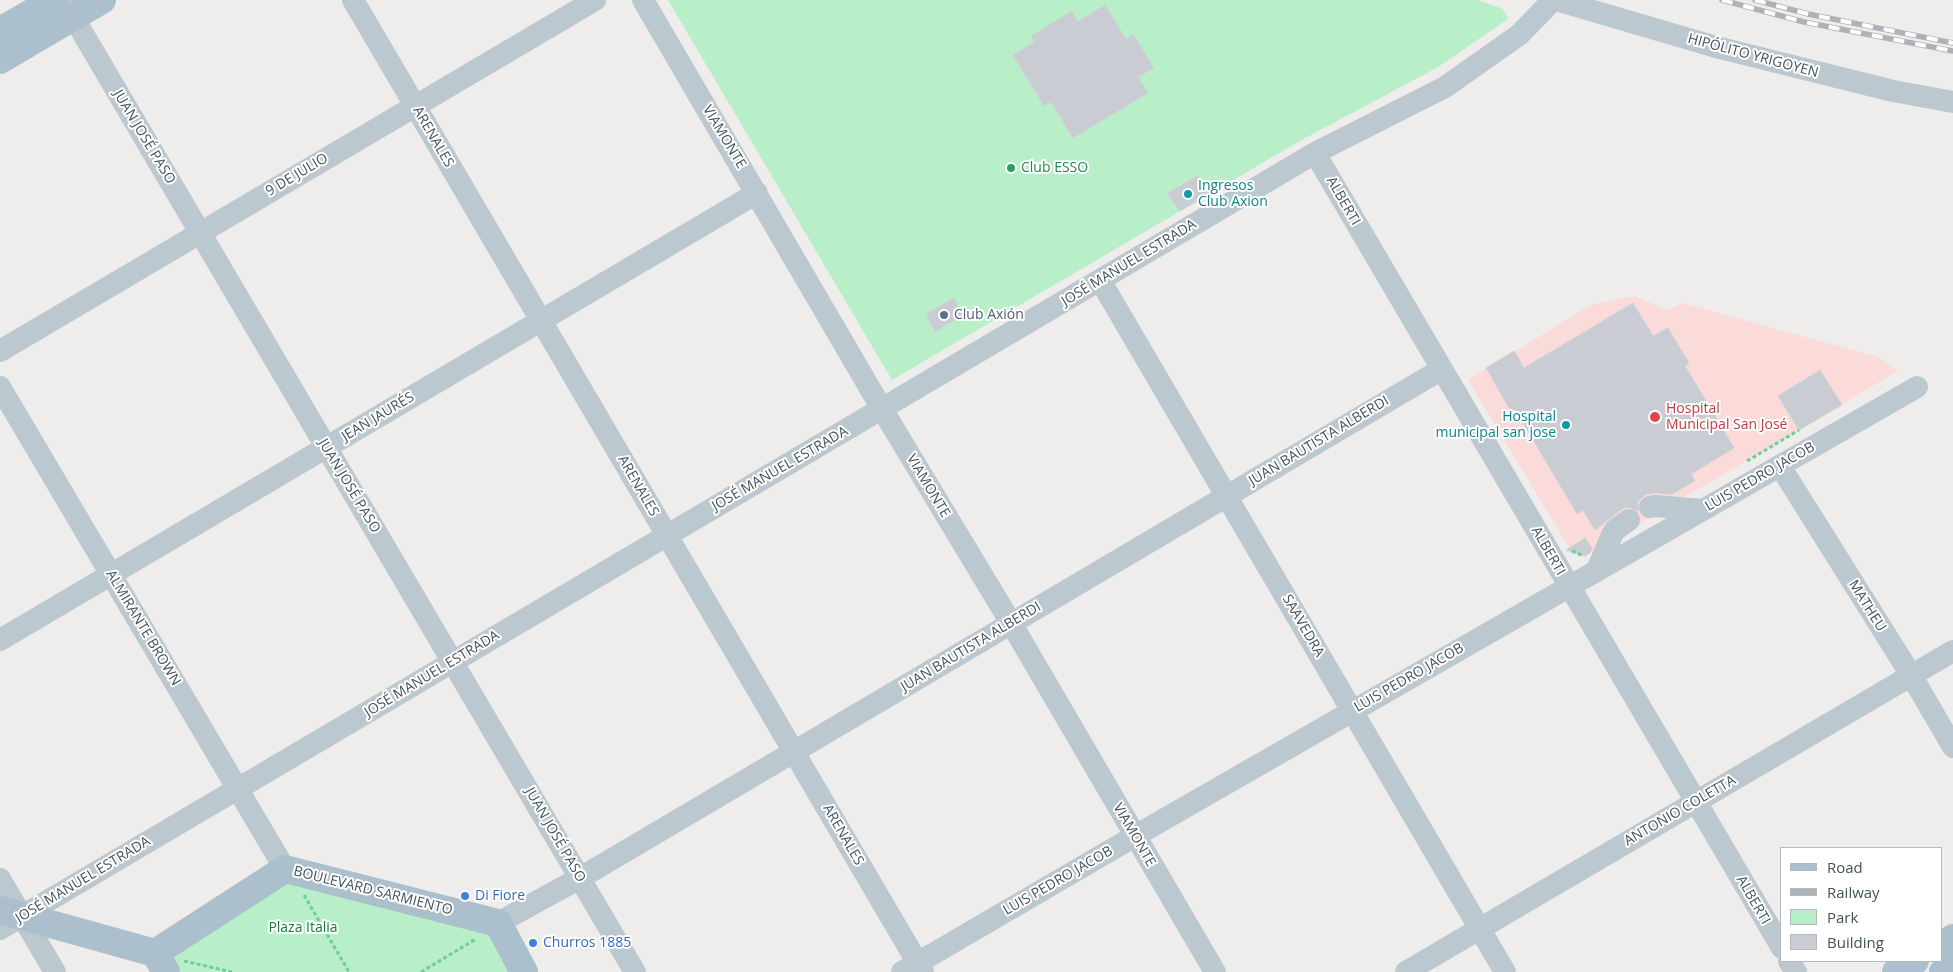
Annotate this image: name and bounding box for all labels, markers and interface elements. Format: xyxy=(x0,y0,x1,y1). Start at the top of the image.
street label: HIPÓLITO YRIGOYEN xyxy=(1686,30,1820,82)
street label: JUAN JOSÉ PASO xyxy=(109,87,179,187)
street label: VIAMONTE xyxy=(699,102,749,172)
street label: ARENALES xyxy=(409,104,457,170)
street label: 9 DE JULIO xyxy=(263,150,331,200)
place label: Club ESSO xyxy=(1021,160,1088,176)
marker: Club ESSO xyxy=(1005,162,1017,174)
street label: ALBERTI xyxy=(1322,174,1364,228)
place label: Ingresos Club Axion xyxy=(1198,178,1268,210)
marker: Ingresos Club Axion xyxy=(1182,188,1194,200)
street label: JOSÉ MANUEL ESTRADA xyxy=(1059,216,1199,310)
place label: Club Axión xyxy=(954,307,1024,323)
marker: Club Axión xyxy=(938,309,950,321)
street label: JEAN JAURÉS xyxy=(339,389,417,445)
street label: JUAN BAUTISTA ALBERDI xyxy=(1246,393,1392,489)
place label: Hospital Municipal San José xyxy=(1666,401,1787,434)
place label: Hospital municipal san jose xyxy=(1435,409,1556,442)
marker: Hospital Municipal San José xyxy=(1648,410,1662,424)
marker: Hospital municipal san jose xyxy=(1560,419,1572,431)
street label: JOSÉ MANUEL ESTRADA xyxy=(709,423,851,515)
street label: JUAN JOSÉ PASO xyxy=(314,436,384,536)
street label: LUIS PEDRO JACOB xyxy=(1702,439,1818,515)
street label: VIAMONTE xyxy=(903,451,953,521)
street label: ARENALES xyxy=(614,453,662,519)
street label: ALBERTI xyxy=(1527,524,1569,578)
street label: ALMIRANTE BROWN xyxy=(102,567,184,689)
street label: MATHEU xyxy=(1845,577,1889,635)
street label: SAAVEDRA xyxy=(1278,592,1328,660)
street label: JUAN BAUTISTA ALBERDI xyxy=(898,599,1044,695)
street label: JOSÉ MANUEL ESTRADA xyxy=(362,627,502,721)
street label: LUIS PEDRO JACOB xyxy=(1351,640,1467,716)
street label: ANTONIO COLETTA xyxy=(1621,772,1739,850)
street label: JUAN JOSÉ PASO xyxy=(521,785,589,885)
street label: VIAMONTE xyxy=(1109,800,1159,870)
street label: ARENALES xyxy=(819,802,867,868)
street label: JOSÉ MANUEL ESTRADA xyxy=(13,833,153,927)
street label: LUIS PEDRO JACOB xyxy=(1000,843,1116,919)
legend xyxy=(1780,847,1943,962)
text: Road xyxy=(1827,857,1863,877)
street label: BOULEVARD SARMIENTO xyxy=(292,863,454,919)
street label: ALBERTI xyxy=(1732,873,1774,927)
text: Railway xyxy=(1827,882,1880,902)
place label: Di Fiore xyxy=(475,888,525,904)
marker: Di Fiore xyxy=(459,890,471,902)
text: Park xyxy=(1827,907,1858,927)
park label: Plaza Italia xyxy=(268,920,338,936)
text: Building xyxy=(1827,932,1884,952)
place label: Churros 1885 xyxy=(543,935,631,951)
marker: Churros 1885 xyxy=(527,937,539,949)

